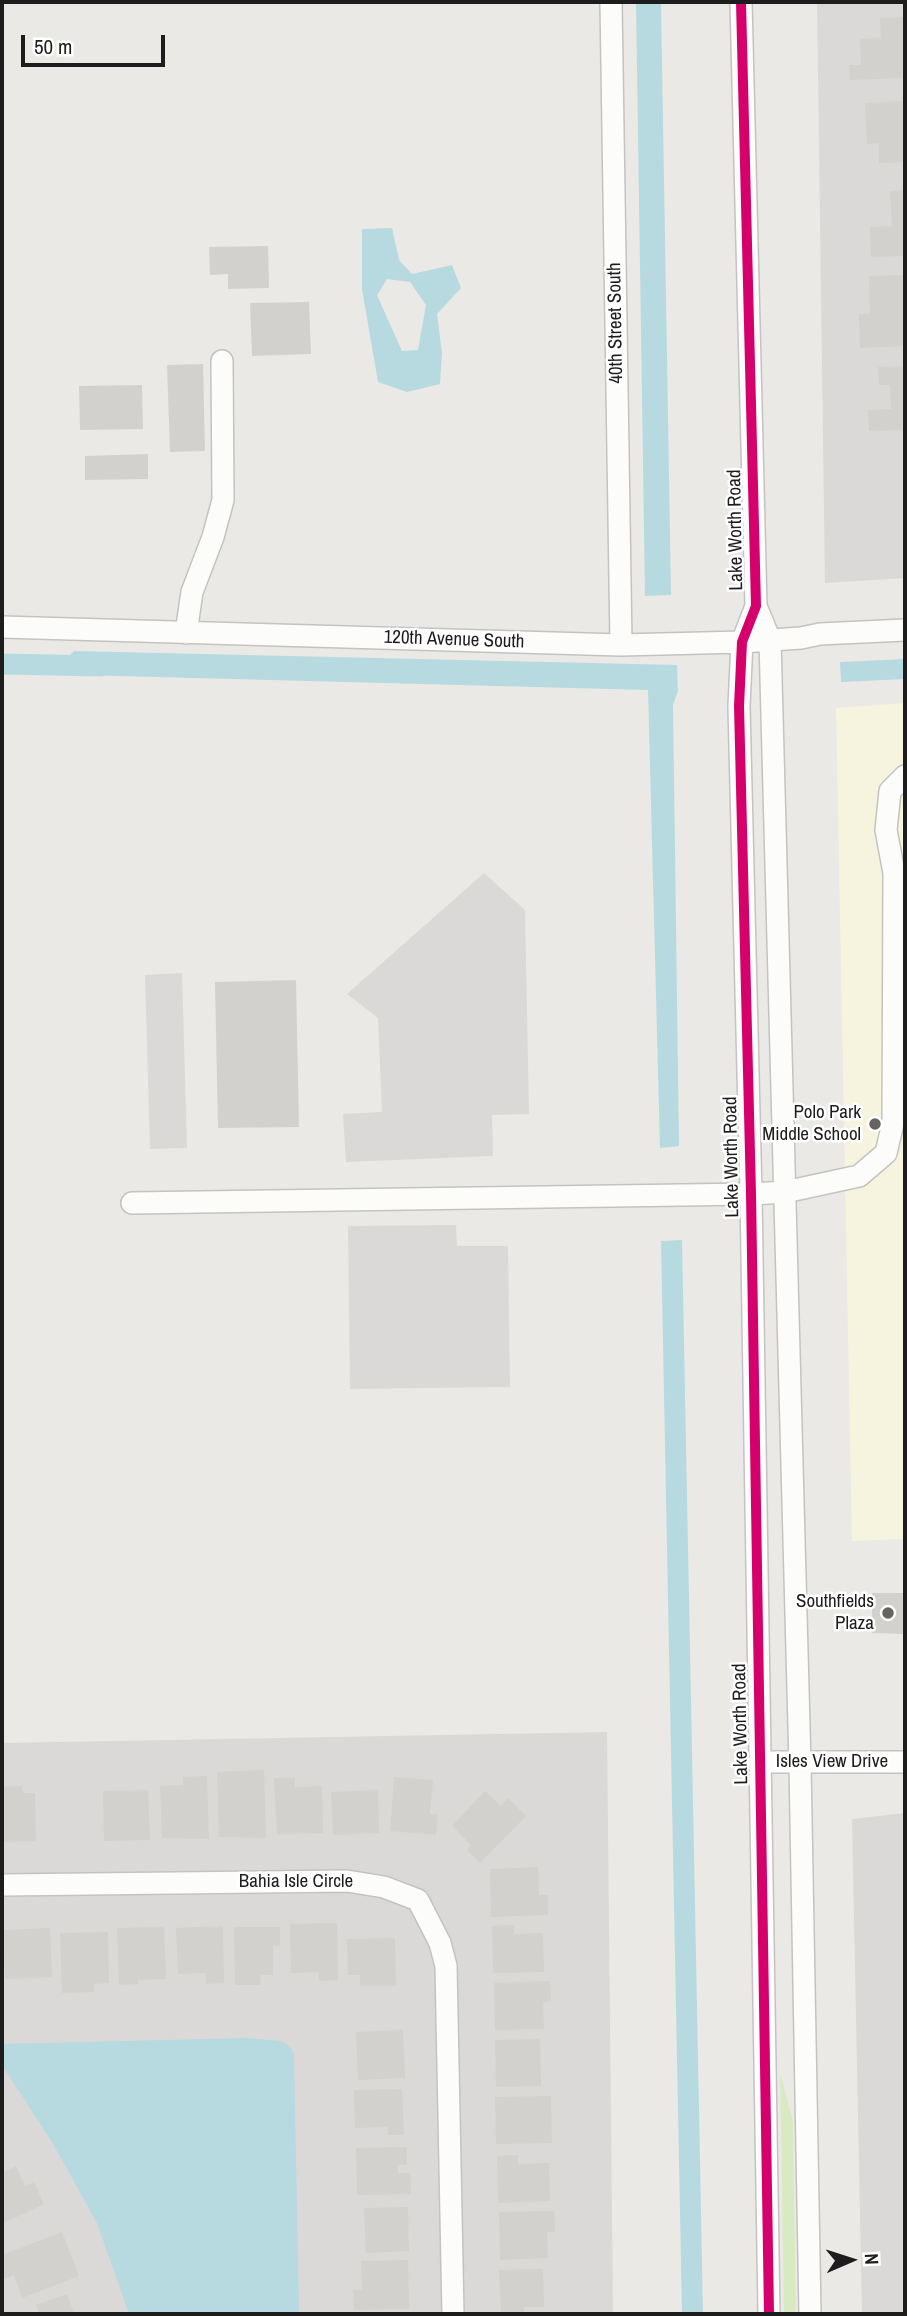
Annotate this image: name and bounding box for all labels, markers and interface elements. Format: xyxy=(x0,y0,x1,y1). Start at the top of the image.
scale bar xyxy=(24,21,168,65)
text: 50 m xyxy=(34,32,72,61)
street label: 40th Street South xyxy=(604,262,628,384)
street label: Lake Worth Road xyxy=(724,469,748,591)
street label: 120th Avenue South xyxy=(383,626,525,654)
street label: Lake Worth Road xyxy=(720,1096,744,1218)
place label: Polo Park Middle School xyxy=(762,1102,861,1146)
marker: Polo Park Middle School xyxy=(867,1116,883,1132)
place label: Southfields Plaza xyxy=(796,1591,874,1635)
marker: Southfields Plaza xyxy=(880,1605,896,1621)
street label: Lake Worth Road xyxy=(729,1663,753,1785)
street label: Isles View Drive xyxy=(776,1751,888,1773)
street label: Bahia Isle Circle xyxy=(239,1871,353,1893)
north arrow xyxy=(816,2225,886,2295)
text: N xyxy=(859,2253,885,2265)

